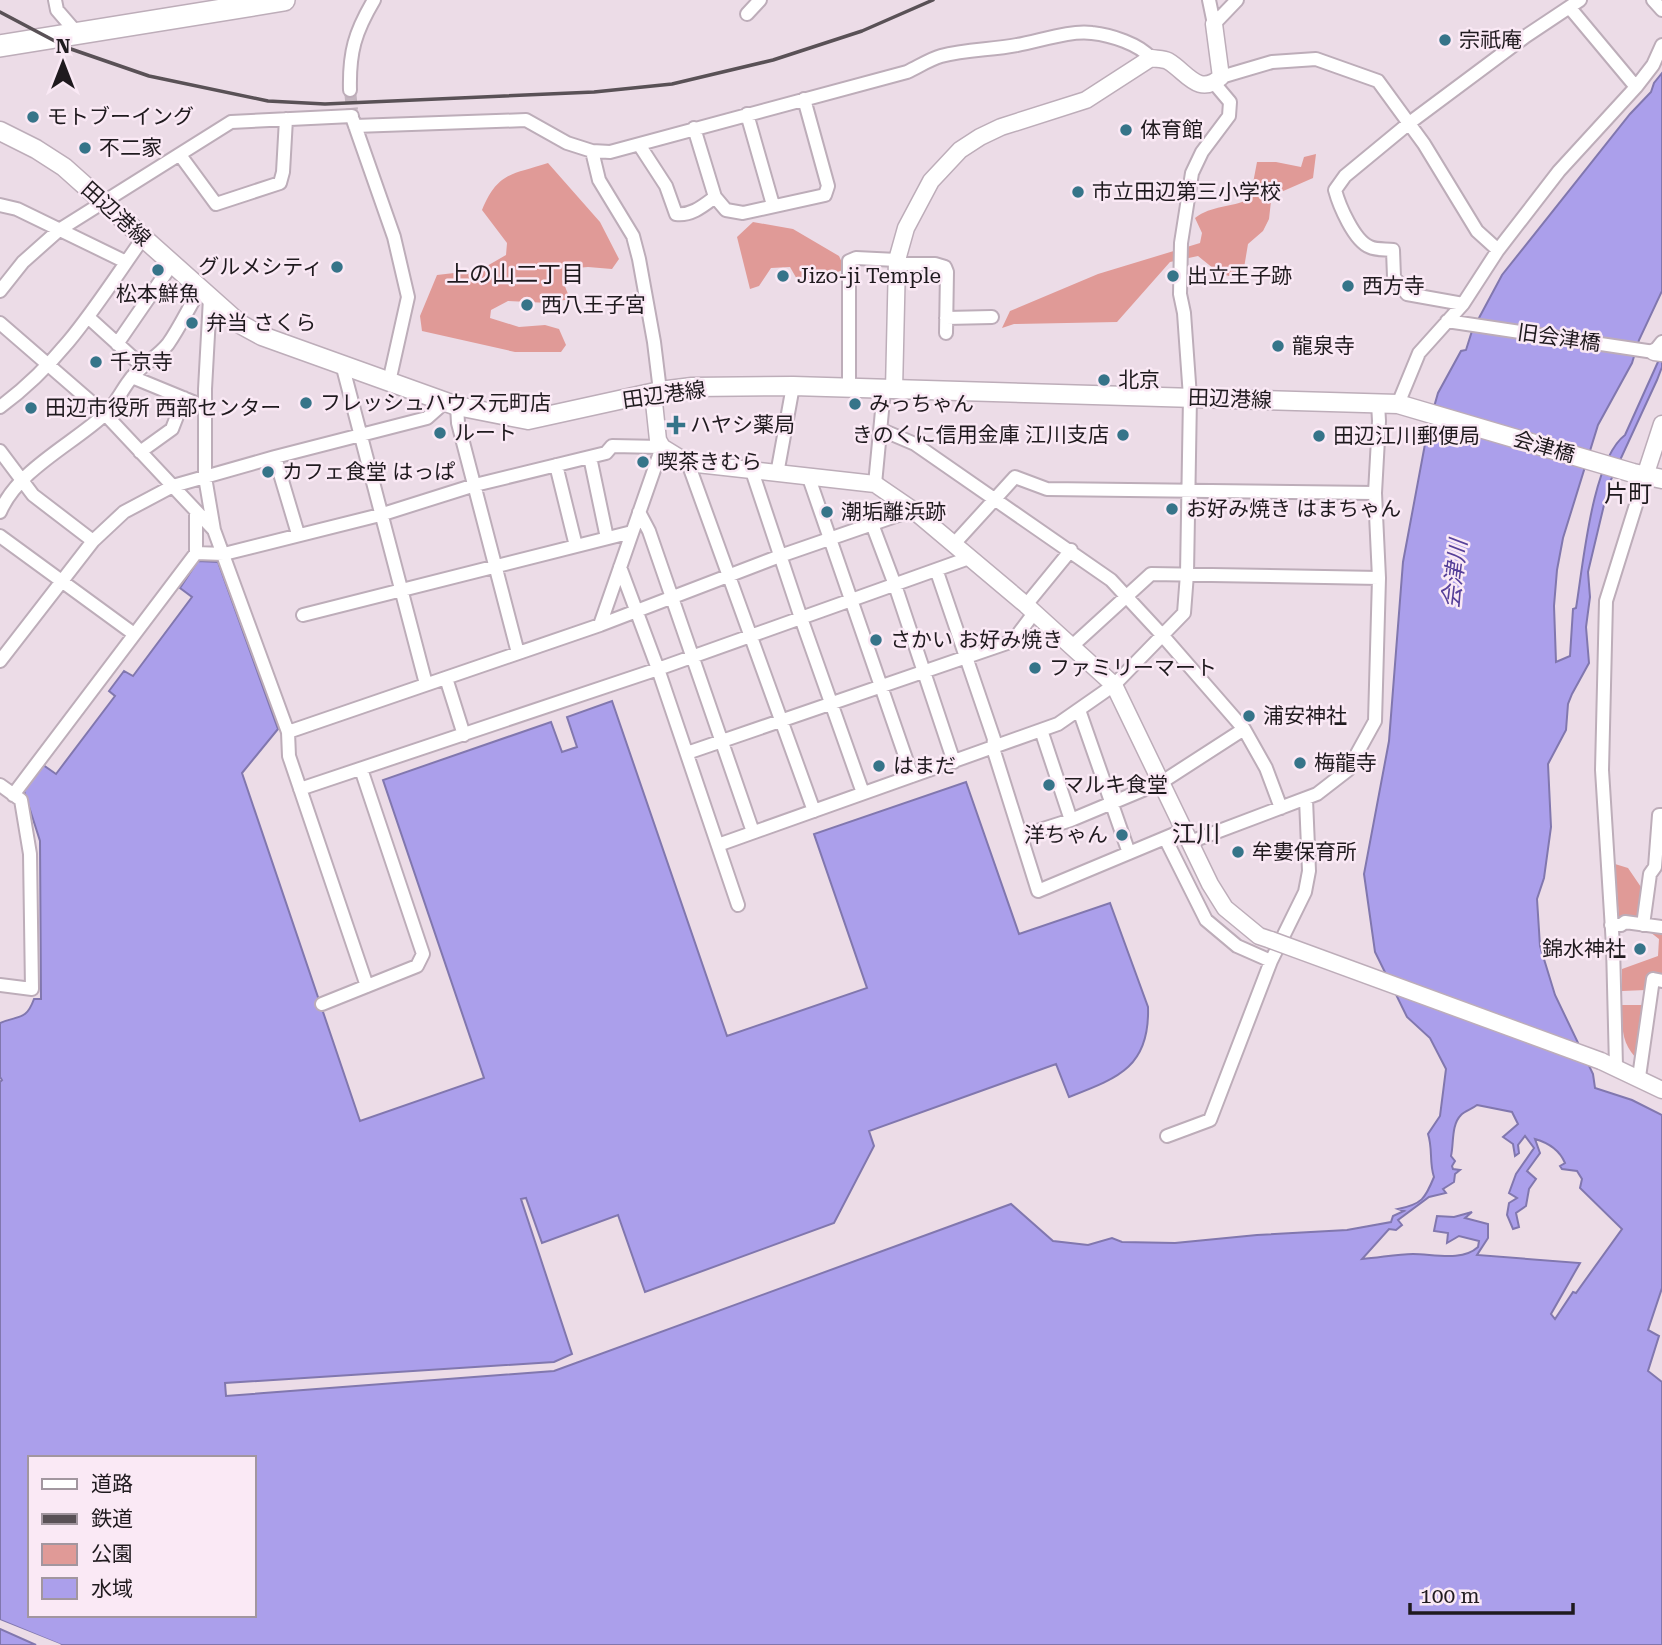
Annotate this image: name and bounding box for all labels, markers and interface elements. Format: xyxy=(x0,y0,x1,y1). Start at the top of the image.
north arrow xyxy=(28,28,98,98)
place label: 宗祇庵 xyxy=(1459,28,1522,52)
marker: 宗祇庵 xyxy=(1437,32,1453,48)
text: N xyxy=(56,35,71,58)
place label: モトブーイング xyxy=(47,105,194,129)
marker: モトブーイング xyxy=(25,109,41,125)
place label: 体育館 xyxy=(1140,118,1203,142)
marker: 体育館 xyxy=(1118,122,1134,138)
place label: 不二家 xyxy=(99,136,162,160)
marker: 不二家 xyxy=(77,140,93,156)
street label: 田辺港線 xyxy=(77,177,155,251)
place label: 市立田辺第三小学校 xyxy=(1092,180,1281,204)
marker: 市立田辺第三小学校 xyxy=(1070,184,1086,200)
place label: グルメシティ xyxy=(198,255,323,279)
marker: グルメシティ xyxy=(329,259,345,275)
district label: 上の山二丁目 xyxy=(446,261,584,288)
marker: 松本鮮魚 xyxy=(150,262,166,278)
place label: Jizo-ji Temple xyxy=(797,264,941,288)
place label: 出立王子跡 xyxy=(1187,264,1292,288)
marker: Jizo-ji Temple xyxy=(775,268,791,284)
marker: 出立王子跡 xyxy=(1165,268,1181,284)
place label: 西方寺 xyxy=(1362,274,1425,298)
marker: 西方寺 xyxy=(1340,278,1356,294)
place label: 松本鮮魚 xyxy=(116,282,200,306)
place label: 西八王子宮 xyxy=(541,293,646,317)
marker: 西八王子宮 xyxy=(519,297,535,313)
place label: 弁当 さくら xyxy=(206,311,316,335)
marker: 弁当 さくら xyxy=(184,315,200,331)
street label: 旧会津橋 xyxy=(1516,320,1602,356)
place label: 龍泉寺 xyxy=(1292,334,1355,358)
marker: 龍泉寺 xyxy=(1270,338,1286,354)
place label: 千京寺 xyxy=(110,350,173,374)
marker: 千京寺 xyxy=(88,354,104,370)
place label: 北京 xyxy=(1118,368,1160,392)
marker: 北京 xyxy=(1096,372,1112,388)
street label: 田辺港線 xyxy=(621,377,707,413)
street label: 田辺港線 xyxy=(1188,386,1272,412)
place label: フレッシュハウス元町店 xyxy=(320,391,551,415)
place label: みっちゃん xyxy=(869,392,974,416)
marker: フレッシュハウス元町店 xyxy=(298,395,314,411)
place label: 田辺市役所 西部センター xyxy=(45,396,281,420)
marker: みっちゃん xyxy=(847,396,863,412)
marker: 田辺市役所 西部センター xyxy=(23,400,39,416)
place label: ハヤシ薬局 xyxy=(690,413,795,437)
marker: ハヤシ薬局 xyxy=(668,417,684,433)
place label: ルート xyxy=(454,421,517,445)
place label: きのくに信用金庫 江川支店 xyxy=(852,423,1109,447)
place label: 田辺江川郵便局 xyxy=(1333,424,1480,448)
marker: ルート xyxy=(432,425,448,441)
marker: きのくに信用金庫 江川支店 xyxy=(1115,427,1131,443)
street label: 会津橋 xyxy=(1510,427,1578,467)
marker: 田辺江川郵便局 xyxy=(1311,428,1327,444)
place label: 喫茶きむら xyxy=(657,450,762,474)
marker: 喫茶きむら xyxy=(635,454,651,470)
place label: カフェ食堂 はっぱ xyxy=(282,460,455,484)
marker: カフェ食堂 はっぱ xyxy=(260,464,276,480)
district label: 片町 xyxy=(1604,480,1652,508)
place label: お好み焼き はまちゃん xyxy=(1186,497,1401,521)
place label: 潮垢離浜跡 xyxy=(841,500,946,524)
marker: お好み焼き はまちゃん xyxy=(1164,501,1180,517)
marker: 潮垢離浜跡 xyxy=(819,504,835,520)
water label: 会津川 xyxy=(1437,535,1473,610)
place label: さかい お好み焼き xyxy=(890,628,1063,652)
marker: さかい お好み焼き xyxy=(868,632,884,648)
place label: ファミリーマート xyxy=(1049,656,1217,680)
marker: ファミリーマート xyxy=(1027,660,1043,676)
place label: 浦安神社 xyxy=(1263,704,1347,728)
marker: 浦安神社 xyxy=(1241,708,1257,724)
place label: 梅龍寺 xyxy=(1314,751,1377,775)
place label: はまだ xyxy=(893,754,956,778)
marker: 梅龍寺 xyxy=(1292,755,1308,771)
marker: はまだ xyxy=(871,758,887,774)
place label: マルキ食堂 xyxy=(1063,773,1168,797)
marker: マルキ食堂 xyxy=(1041,777,1057,793)
district label: 江川 xyxy=(1172,820,1220,848)
place label: 洋ちゃん xyxy=(1024,823,1108,847)
marker: 洋ちゃん xyxy=(1114,827,1130,843)
place label: 牟婁保育所 xyxy=(1252,840,1357,864)
marker: 牟婁保育所 xyxy=(1230,844,1246,860)
place label: 錦水神社 xyxy=(1542,937,1626,961)
marker: 錦水神社 xyxy=(1632,941,1648,957)
legend xyxy=(28,1456,256,1617)
text: 道路 xyxy=(91,1472,133,1496)
text: 鉄道 xyxy=(91,1507,133,1531)
text: 公園 xyxy=(91,1542,133,1566)
scale bar xyxy=(1410,1572,1573,1616)
text: 水域 xyxy=(91,1577,133,1601)
text: 100 m xyxy=(1420,1584,1480,1608)

